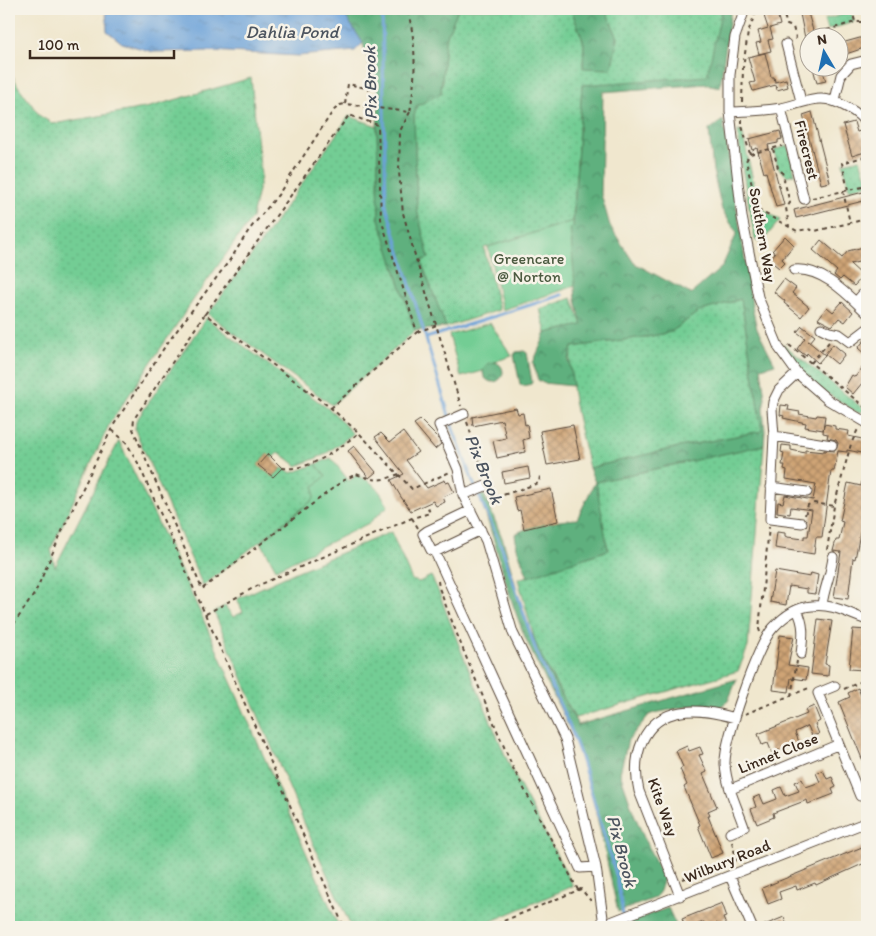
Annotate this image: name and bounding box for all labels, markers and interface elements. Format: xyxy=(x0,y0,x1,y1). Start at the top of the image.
water label: Dahlia Pond xyxy=(245,21,341,43)
scale bar xyxy=(30,28,174,60)
north arrow xyxy=(798,28,848,78)
text: N xyxy=(816,31,828,49)
text: 100 m xyxy=(38,36,80,54)
water label: Pix Brook xyxy=(358,44,382,120)
street label: Firecrest xyxy=(790,118,824,182)
street label: Southern Way xyxy=(745,186,781,284)
park label: Greencare @ Norton xyxy=(494,249,564,286)
water label: Pix Brook xyxy=(460,431,509,509)
street label: Linnet Close xyxy=(735,728,821,778)
street label: Kite Way xyxy=(644,775,683,839)
water label: Pix Brook xyxy=(602,813,643,891)
street label: Wilbury Road xyxy=(681,835,773,887)

